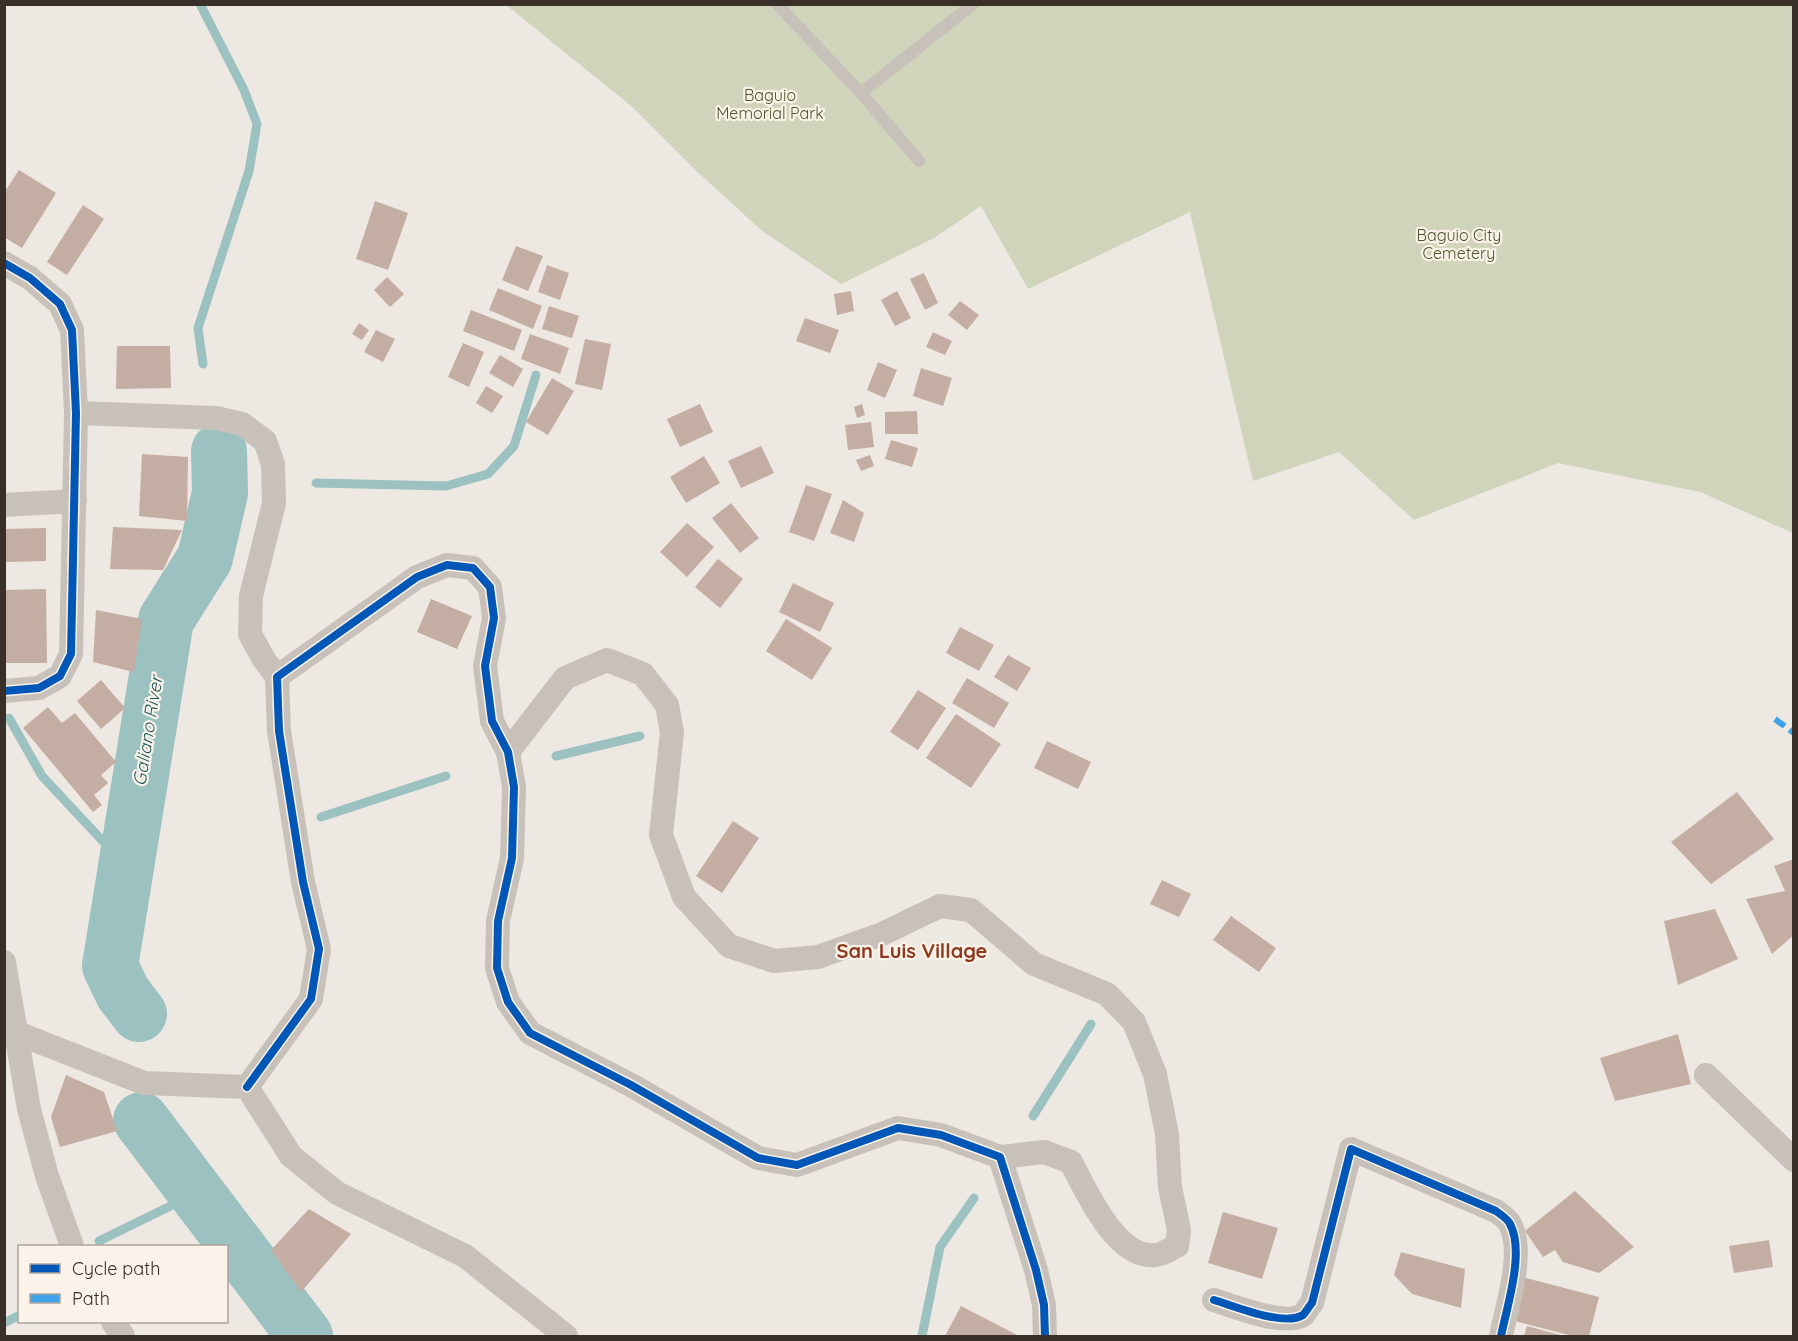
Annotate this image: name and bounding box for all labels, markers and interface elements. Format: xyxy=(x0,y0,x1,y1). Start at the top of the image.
park label: Baguio Memorial Park xyxy=(716,85,824,123)
park label: Baguio City Cemetery xyxy=(1417,225,1501,263)
water label: Galiano River xyxy=(127,672,168,788)
district label: San Luis Village xyxy=(837,938,987,963)
legend xyxy=(18,1245,228,1323)
text: Cycle path xyxy=(72,1257,160,1280)
text: Path xyxy=(72,1287,110,1310)

